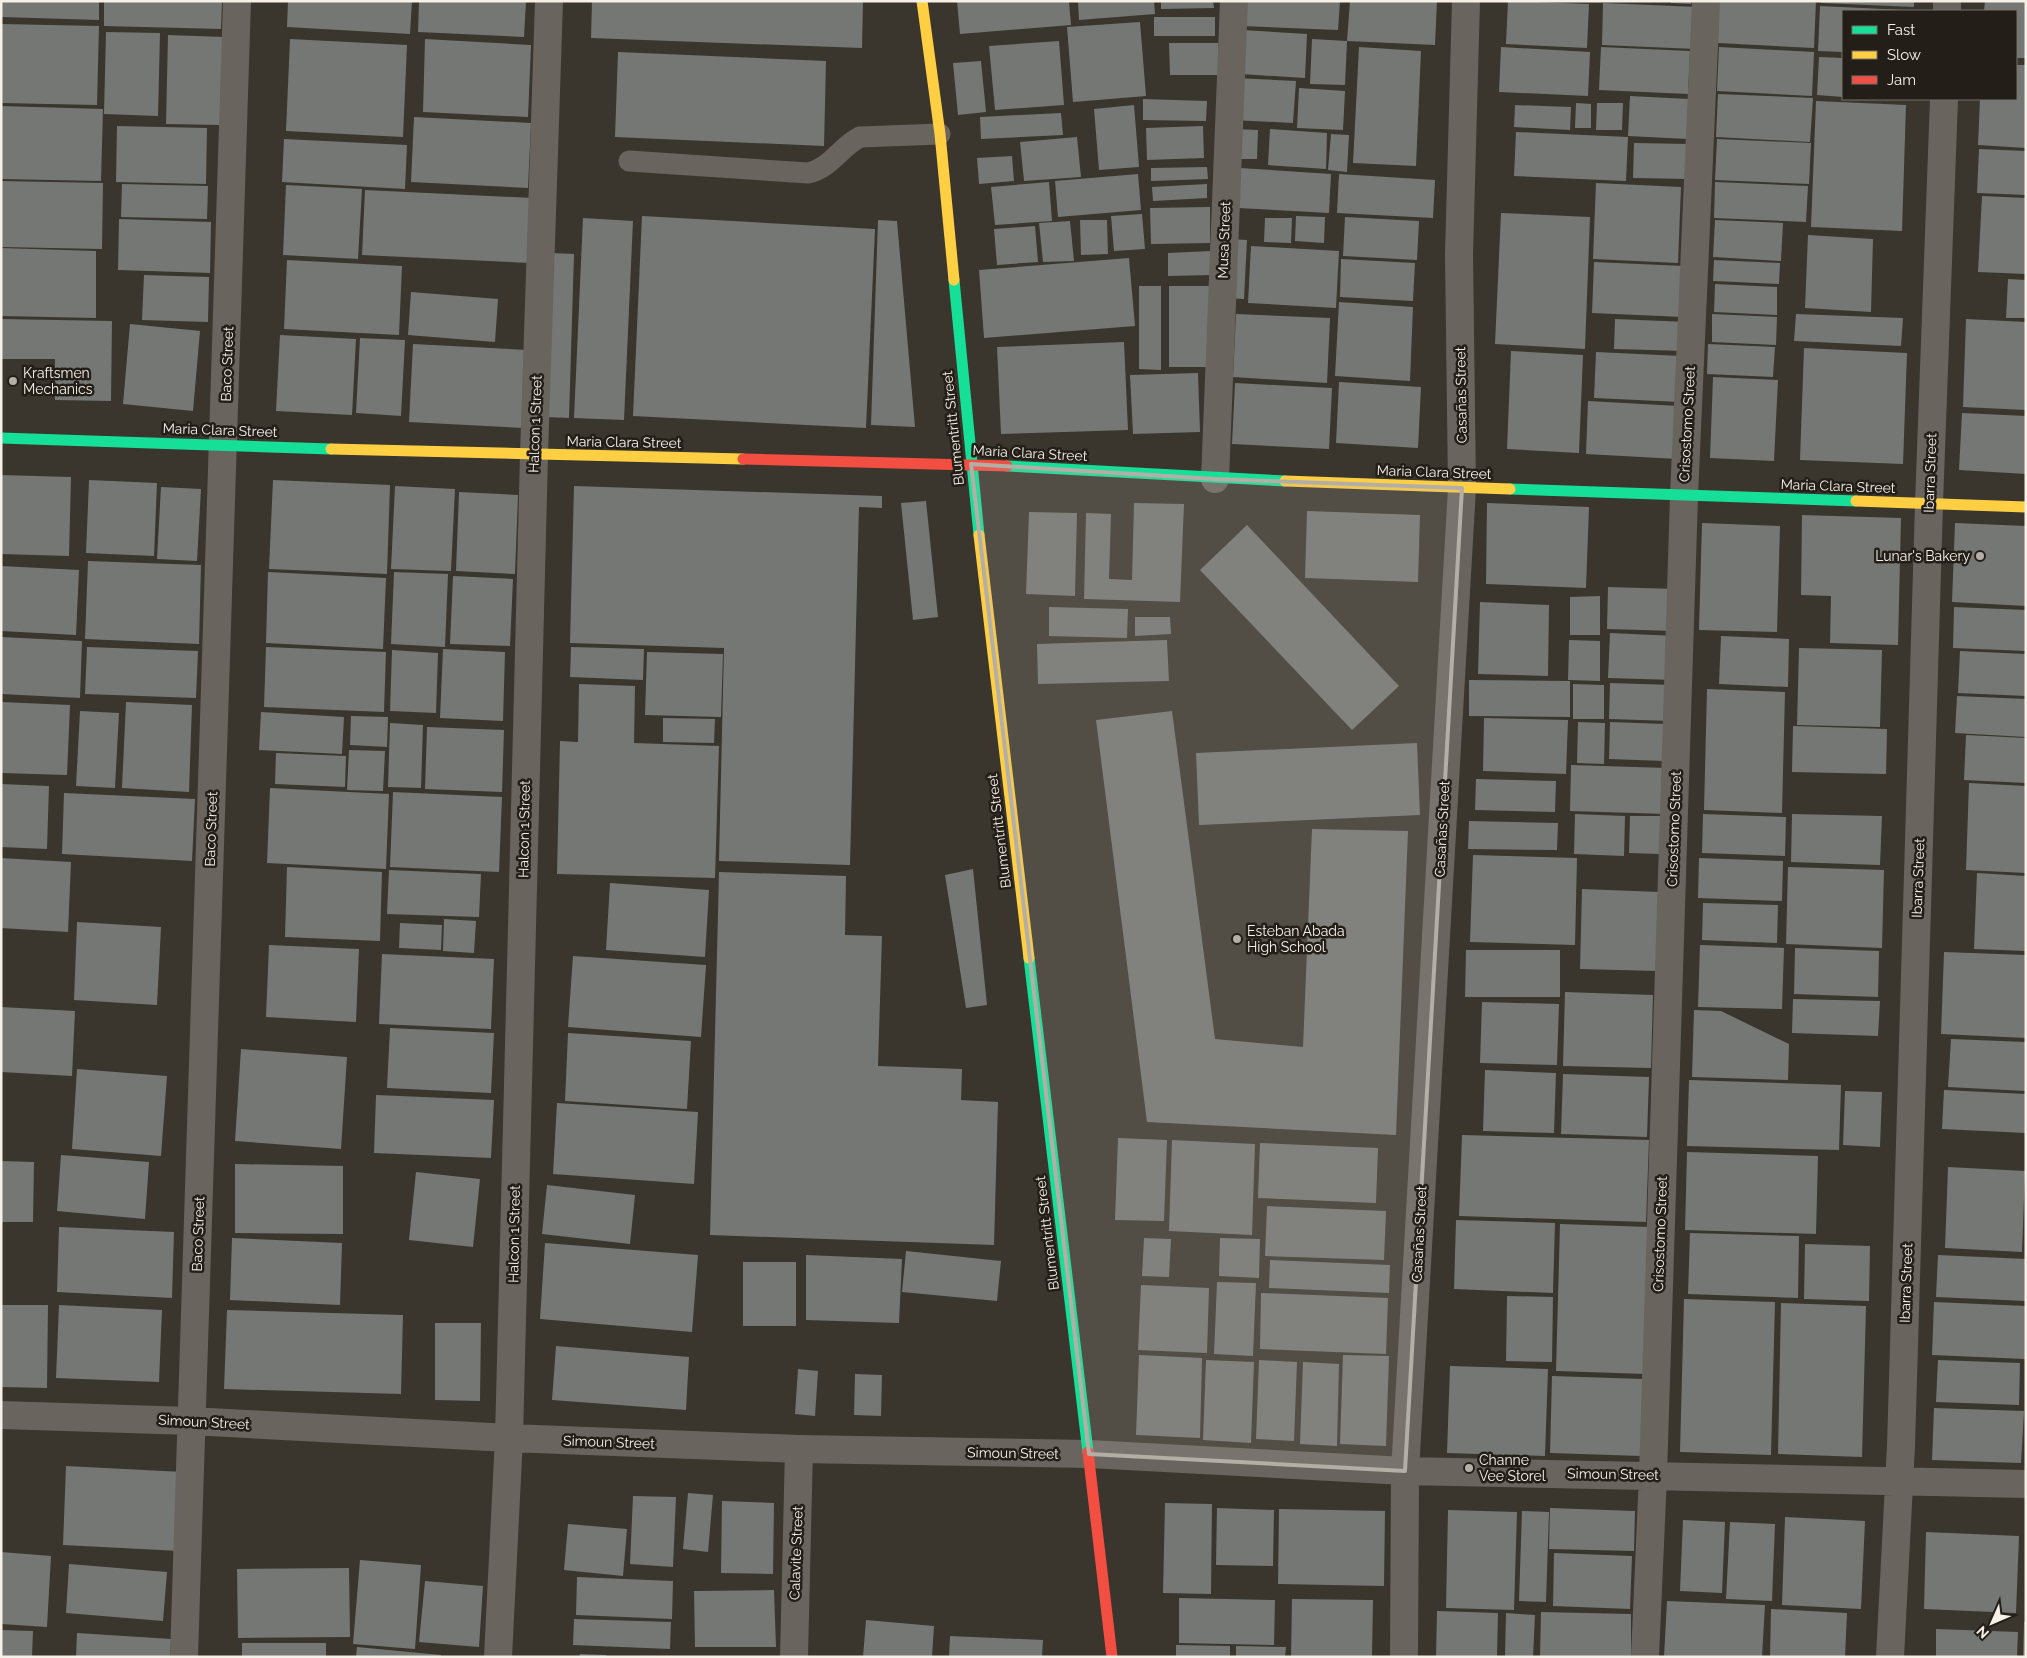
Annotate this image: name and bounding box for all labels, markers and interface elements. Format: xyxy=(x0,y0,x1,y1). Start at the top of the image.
legend xyxy=(1842,10,2017,100)
text: Fast xyxy=(1887,21,1915,39)
text: Slow xyxy=(1887,46,1921,64)
text: Jam xyxy=(1887,71,1916,89)
street label: Musa Street xyxy=(1215,201,1233,279)
street label: Baco Street xyxy=(218,326,236,402)
street label: Casañas Street xyxy=(1452,346,1470,443)
place label: Kraftsmen Mechanics xyxy=(23,365,93,397)
street label: Crisostomo Street xyxy=(1676,365,1698,482)
street label: Blumentritt Street xyxy=(939,370,967,486)
marker: Kraftsmen Mechanics xyxy=(7,375,19,387)
street label: Halcon 1 Street xyxy=(525,375,545,473)
street label: Maria Clara Street xyxy=(162,420,278,440)
street label: Maria Clara Street xyxy=(566,433,682,451)
street label: Ibarra Street xyxy=(1921,433,1939,513)
street label: Maria Clara Street xyxy=(972,442,1088,464)
street label: Maria Clara Street xyxy=(1376,462,1492,482)
street label: Maria Clara Street xyxy=(1780,476,1896,496)
place label: Lunar's Bakery xyxy=(1875,548,1970,564)
marker: Lunar's Bakery xyxy=(1974,550,1986,562)
street label: Crisostomo Street xyxy=(1664,770,1684,887)
street label: Blumentritt Street xyxy=(984,773,1014,889)
street label: Halcon 1 Street xyxy=(515,780,533,878)
street label: Casañas Street xyxy=(1431,780,1453,878)
street label: Baco Street xyxy=(202,791,220,867)
street label: Ibarra Street xyxy=(1909,838,1927,918)
place label: Esteban Abada High School xyxy=(1247,923,1345,955)
marker: Esteban Abada High School xyxy=(1231,933,1243,945)
street label: Blumentritt Street xyxy=(1032,1175,1062,1291)
street label: Crisostomo Street xyxy=(1650,1175,1670,1292)
street label: Halcon 1 Street xyxy=(505,1185,523,1283)
street label: Casañas Street xyxy=(1408,1185,1430,1283)
street label: Baco Street xyxy=(189,1196,207,1272)
street label: Ibarra Street xyxy=(1897,1243,1915,1323)
street label: Simoun Street xyxy=(158,1412,250,1432)
street label: Simoun Street xyxy=(563,1432,655,1452)
street label: Simoun Street xyxy=(967,1444,1059,1462)
place label: Channe Vee Storel xyxy=(1479,1452,1546,1484)
marker: Channe Vee Storel xyxy=(1463,1462,1475,1474)
street label: Simoun Street xyxy=(1567,1465,1659,1483)
street label: Calavite Street xyxy=(786,1505,806,1600)
north arrow xyxy=(1967,1598,2017,1648)
text: N xyxy=(1973,1623,1992,1642)

